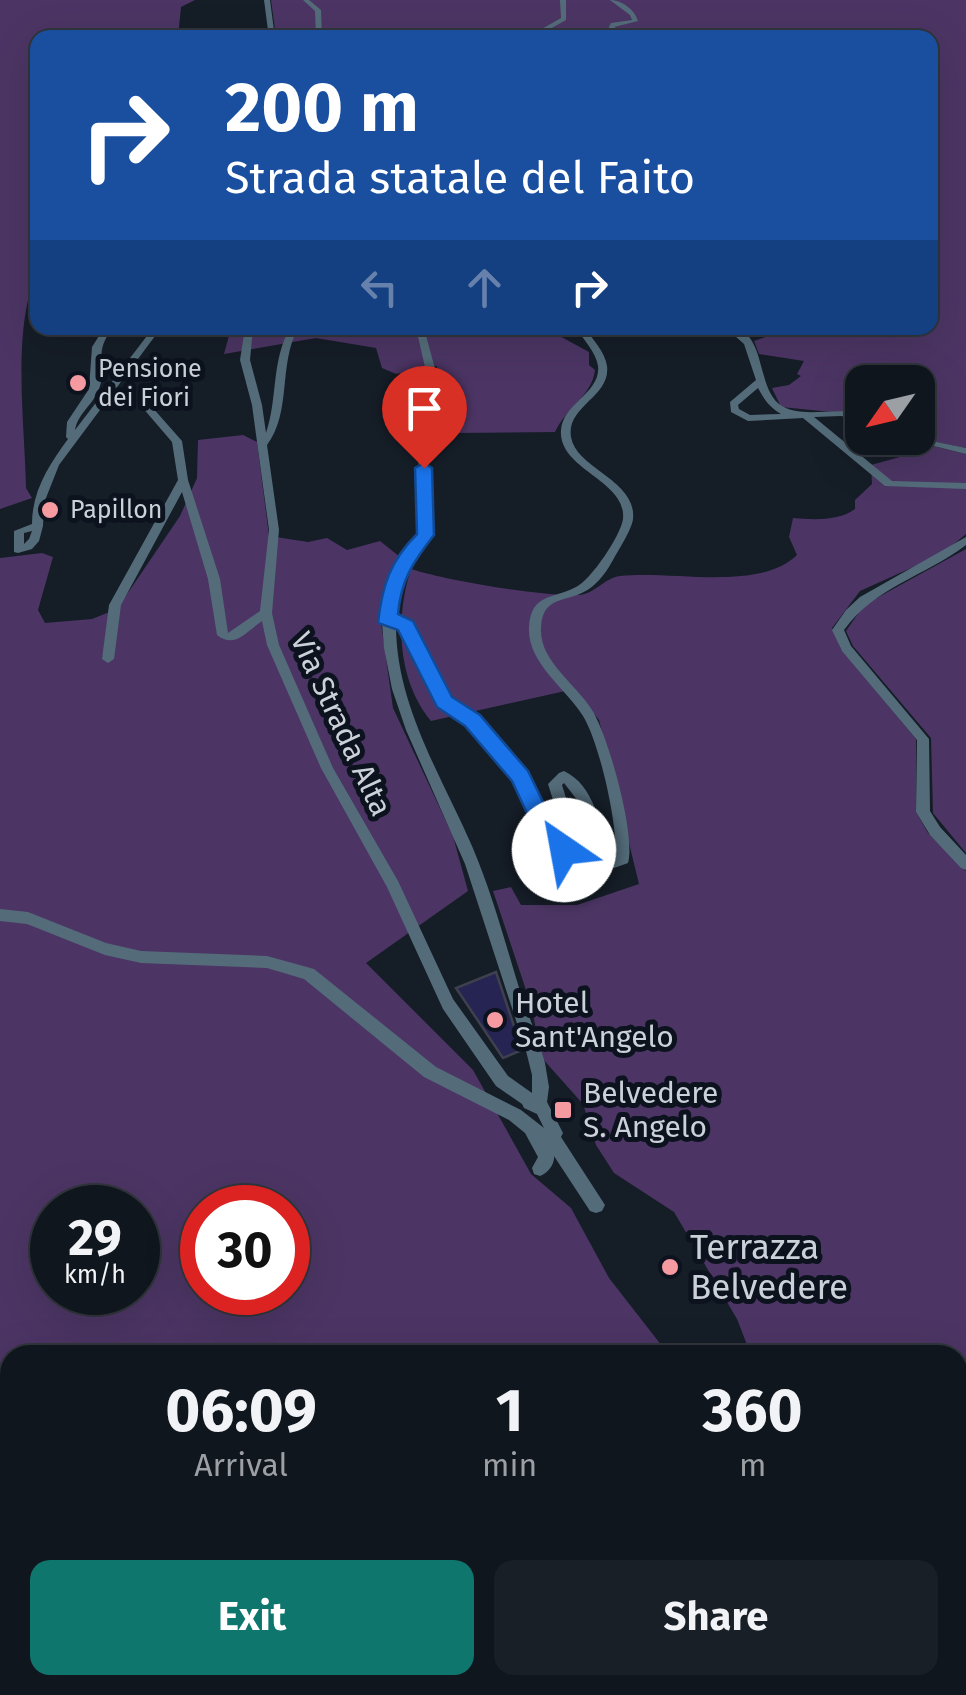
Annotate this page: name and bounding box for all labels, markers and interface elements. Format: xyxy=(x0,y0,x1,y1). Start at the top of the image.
text: 200 m xyxy=(225,66,419,150)
icon: right xyxy=(60,70,190,200)
text: Strada statale del Faito xyxy=(225,151,695,205)
icon: left xyxy=(352,260,407,315)
icon: ahead xyxy=(457,260,512,315)
icon: right xyxy=(562,260,617,315)
place label: Pensione dei Fiori xyxy=(98,354,202,413)
north arrow xyxy=(845,365,935,455)
map controls xyxy=(845,365,935,455)
pin xyxy=(382,366,467,469)
marker: Pensione dei Fiori xyxy=(67,372,89,394)
icon: arrive xyxy=(397,381,452,436)
place label: Papillon xyxy=(70,495,162,525)
marker: Papillon xyxy=(39,499,61,521)
street label: Via Strada Alta xyxy=(283,626,399,822)
position arrow xyxy=(512,798,616,902)
place label: Hotel Sant'Angelo xyxy=(515,985,674,1055)
marker: Hotel Sant'Angelo xyxy=(484,1009,506,1031)
place label: Belvedere S. Angelo xyxy=(583,1075,718,1145)
marker: Belvedere S. Angelo xyxy=(552,1099,574,1121)
speed limit sign: 30 xyxy=(180,1185,310,1315)
text: 29 xyxy=(68,1208,122,1268)
place label: Terrazza Belvedere xyxy=(690,1226,848,1308)
marker: Terrazza Belvedere xyxy=(659,1256,681,1278)
text: km/h xyxy=(64,1260,126,1290)
text: 06:09 xyxy=(165,1375,317,1447)
text: 1 xyxy=(496,1375,524,1447)
text: 360 xyxy=(703,1375,803,1447)
text: Arrival xyxy=(194,1446,288,1484)
text: min xyxy=(482,1446,537,1484)
text: m xyxy=(739,1446,766,1484)
button: Exit xyxy=(30,1560,474,1675)
button: Share xyxy=(494,1560,938,1675)

